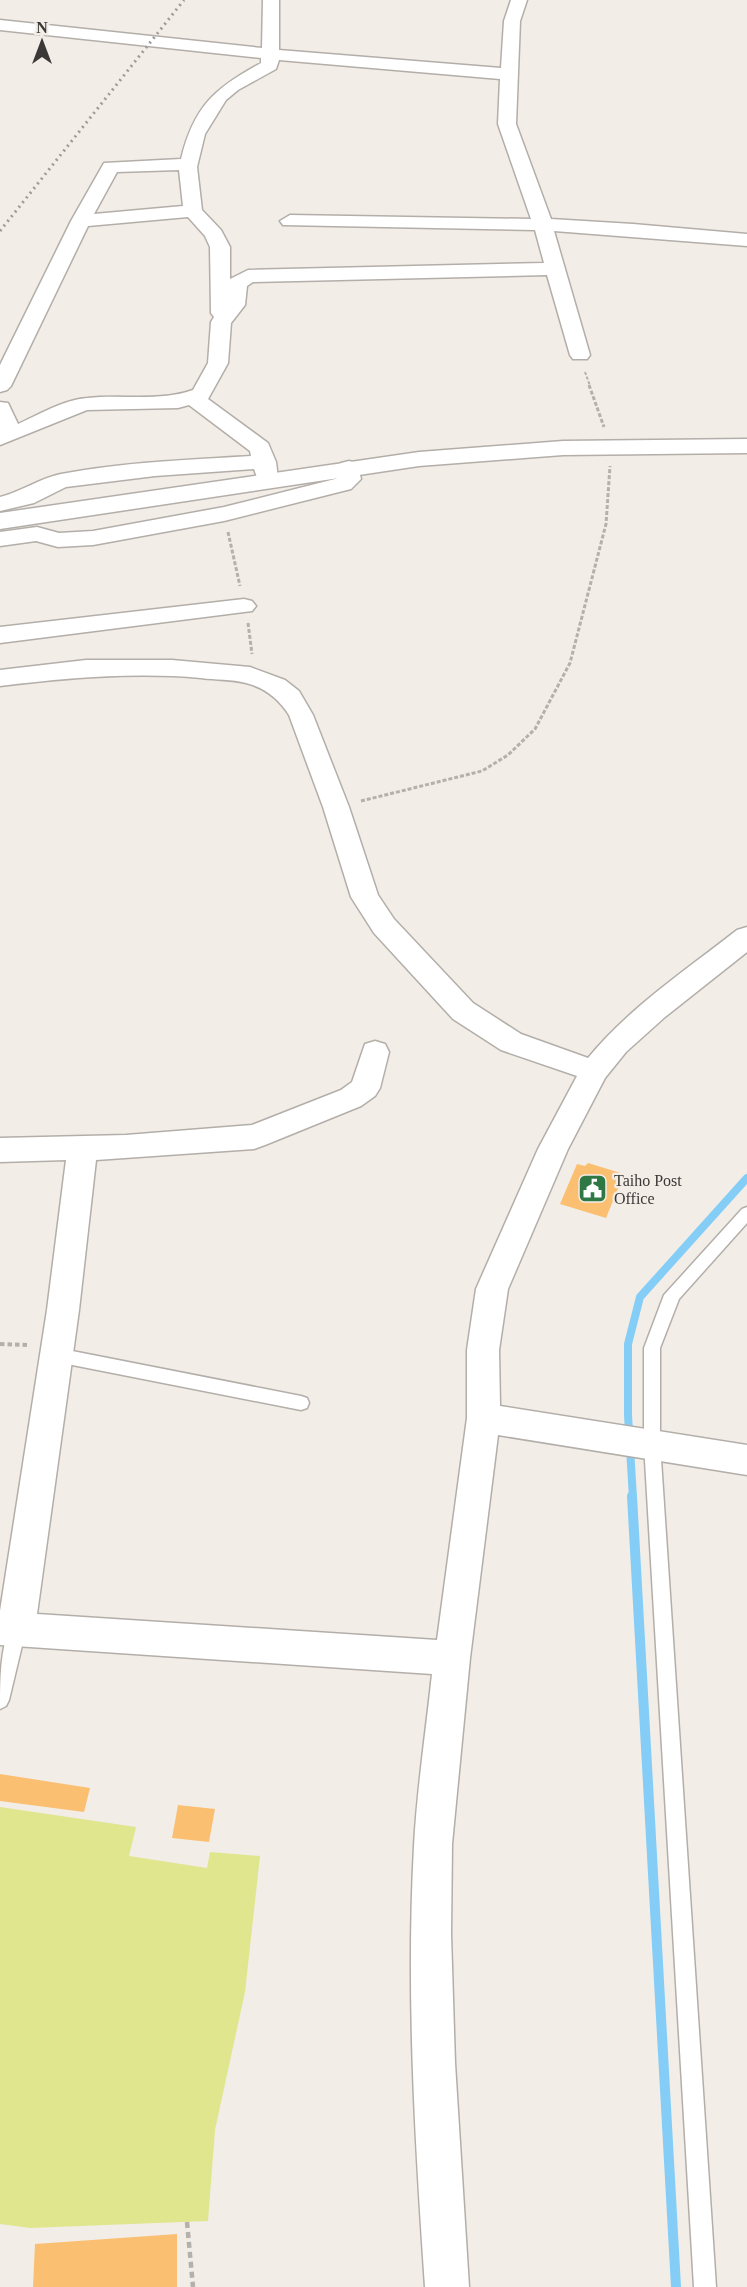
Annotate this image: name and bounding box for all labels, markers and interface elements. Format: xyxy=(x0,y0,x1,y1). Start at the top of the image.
north arrow xyxy=(12,12,72,72)
text: N xyxy=(36,19,48,36)
place label: Taiho Post Office xyxy=(614,1172,682,1207)
public building icon: Taiho Post Office xyxy=(577,1173,609,1205)

